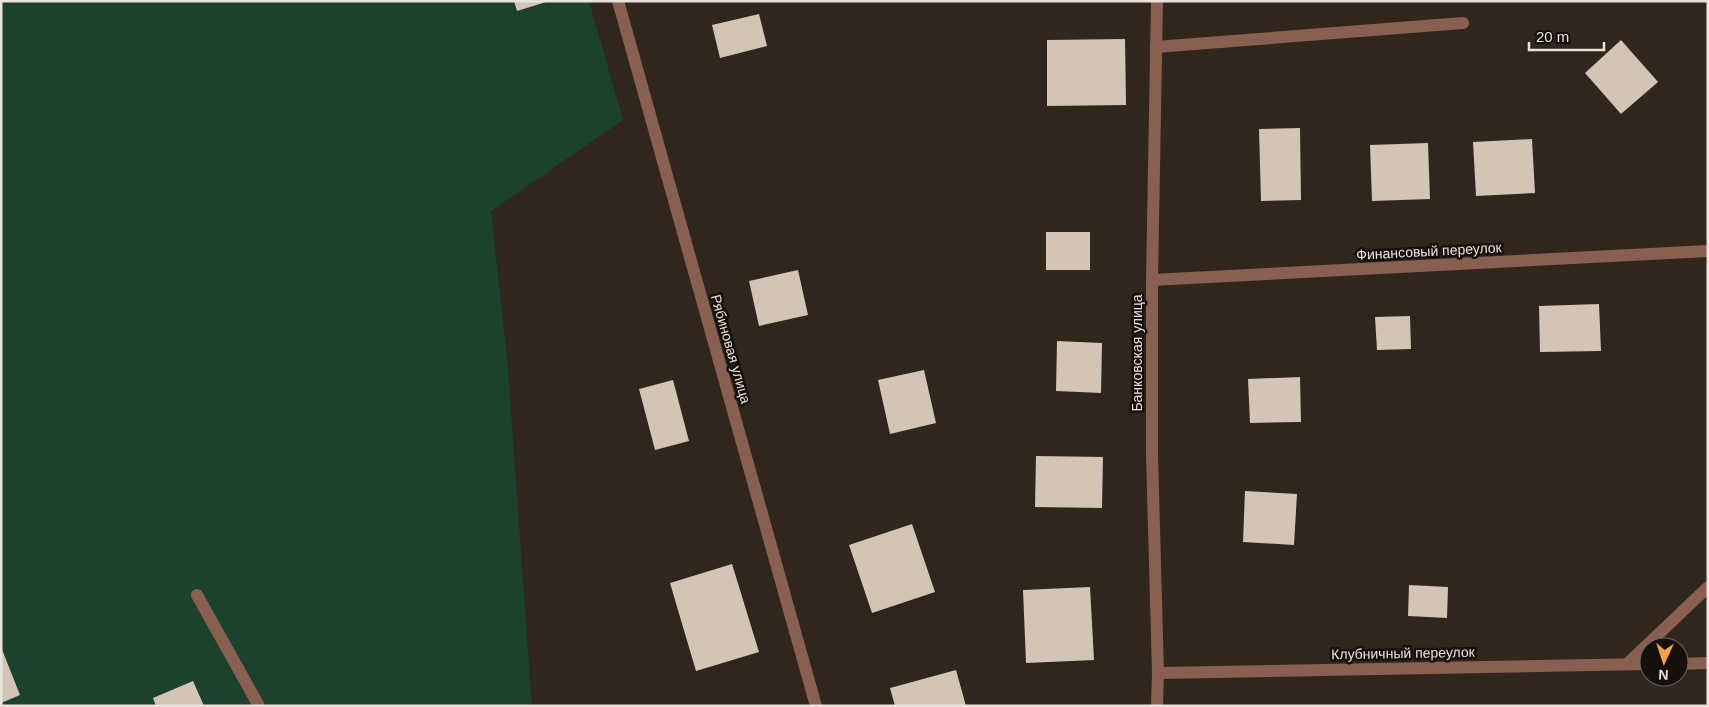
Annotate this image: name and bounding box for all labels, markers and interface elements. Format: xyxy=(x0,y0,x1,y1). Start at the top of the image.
scale bar xyxy=(1529,20,1604,52)
text: 20 m xyxy=(1536,28,1569,45)
street label: Финансовый переулок xyxy=(1356,239,1503,263)
street label: Рябиновая улица xyxy=(708,293,754,406)
street label: Банковская улица xyxy=(1129,294,1145,412)
north arrow xyxy=(1639,637,1689,687)
street label: Клубничный переулок xyxy=(1331,644,1476,662)
text: N xyxy=(1658,667,1669,683)

